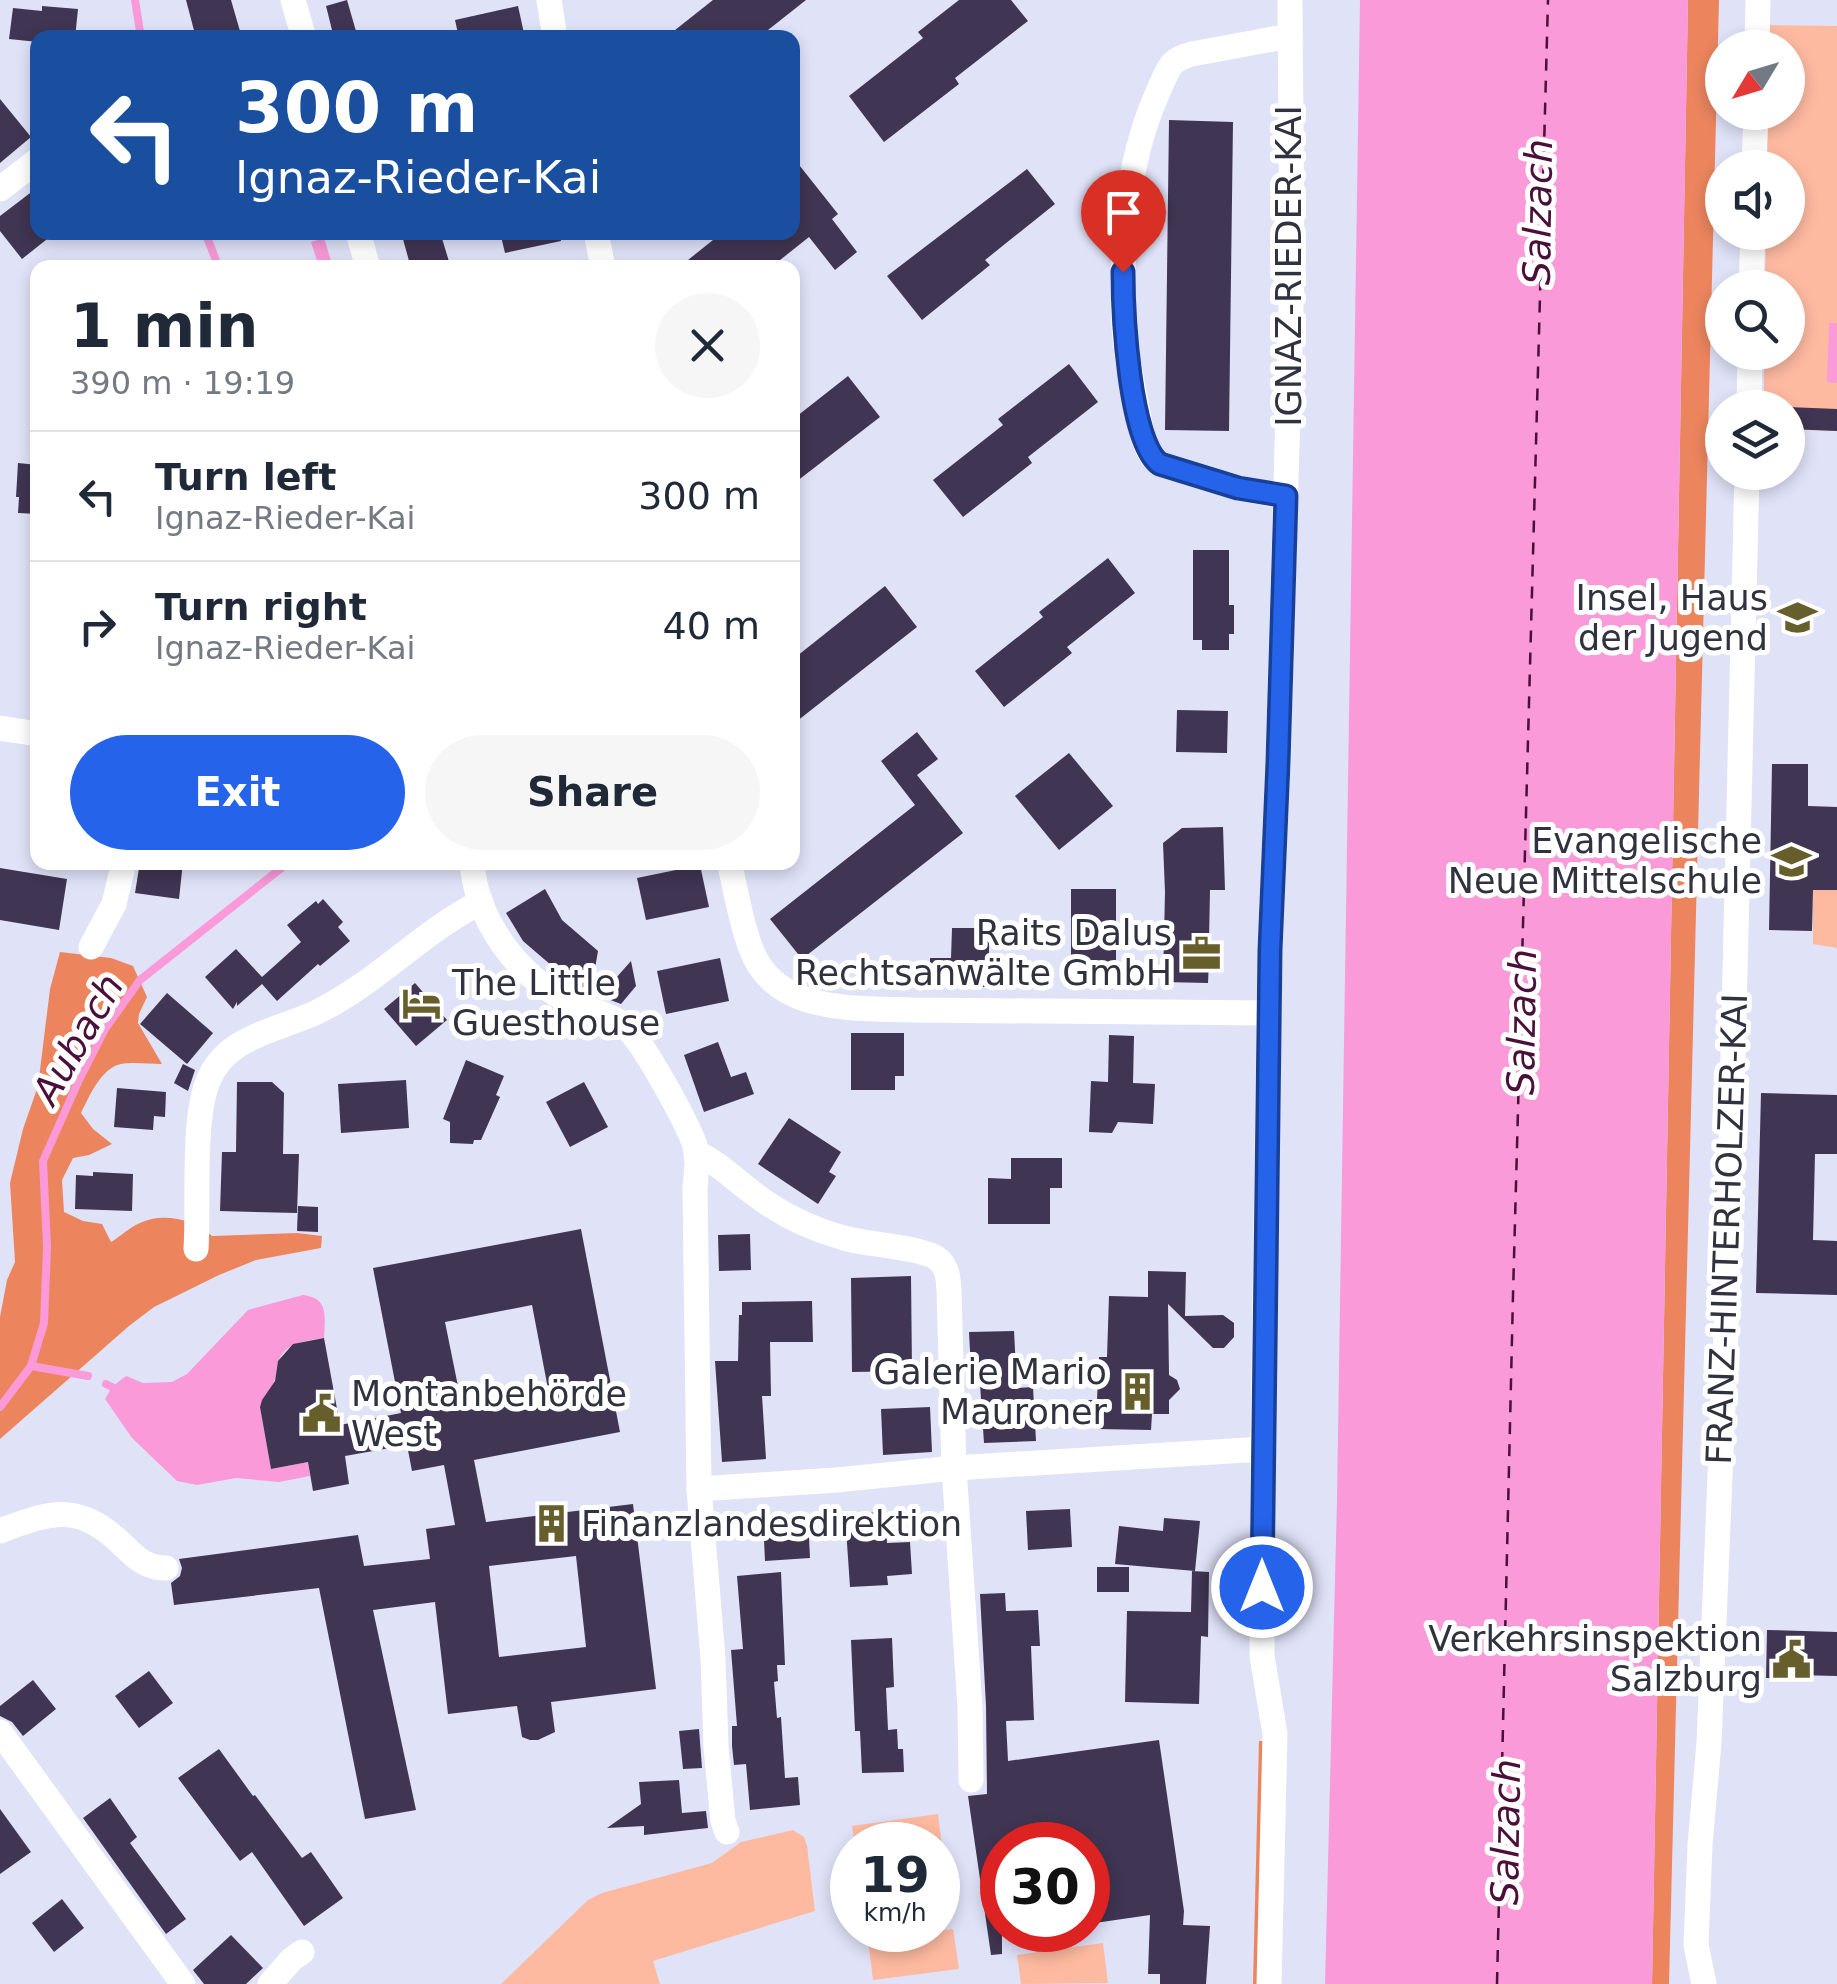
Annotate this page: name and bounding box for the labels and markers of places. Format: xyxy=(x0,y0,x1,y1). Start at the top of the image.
pin xyxy=(1081,170,1166,273)
place label: Insel, Haus der Jugend xyxy=(1576,578,1768,658)
school or university icon: Insel, Haus der Jugend xyxy=(1777,597,1819,639)
place label: Evangelische Neue Mittelschule xyxy=(1448,821,1762,901)
school or university icon: Evangelische Neue Mittelschule xyxy=(1771,840,1813,882)
place label: Raits Dalus Rechtsanwälte GmbH xyxy=(795,913,1172,993)
office icon: Raits Dalus Rechtsanwälte GmbH xyxy=(1181,932,1223,974)
place label: The Little Guesthouse xyxy=(451,963,660,1043)
hotel icon: The Little Guesthouse xyxy=(401,982,443,1024)
place label: Galerie Mario Mauroner xyxy=(873,1352,1108,1432)
building icon: Galerie Mario Mauroner xyxy=(1116,1371,1158,1413)
place label: Montanbehörde West xyxy=(351,1374,627,1454)
public building icon: Montanbehörde West xyxy=(300,1393,342,1435)
building icon: Finanzlandesdirektion xyxy=(530,1503,572,1545)
place label: Finanzlandesdirektion xyxy=(581,1504,962,1544)
place label: Verkehrsinspektion Salzburg xyxy=(1428,1619,1762,1699)
public building icon: Verkehrsinspektion Salzburg xyxy=(1771,1638,1813,1680)

